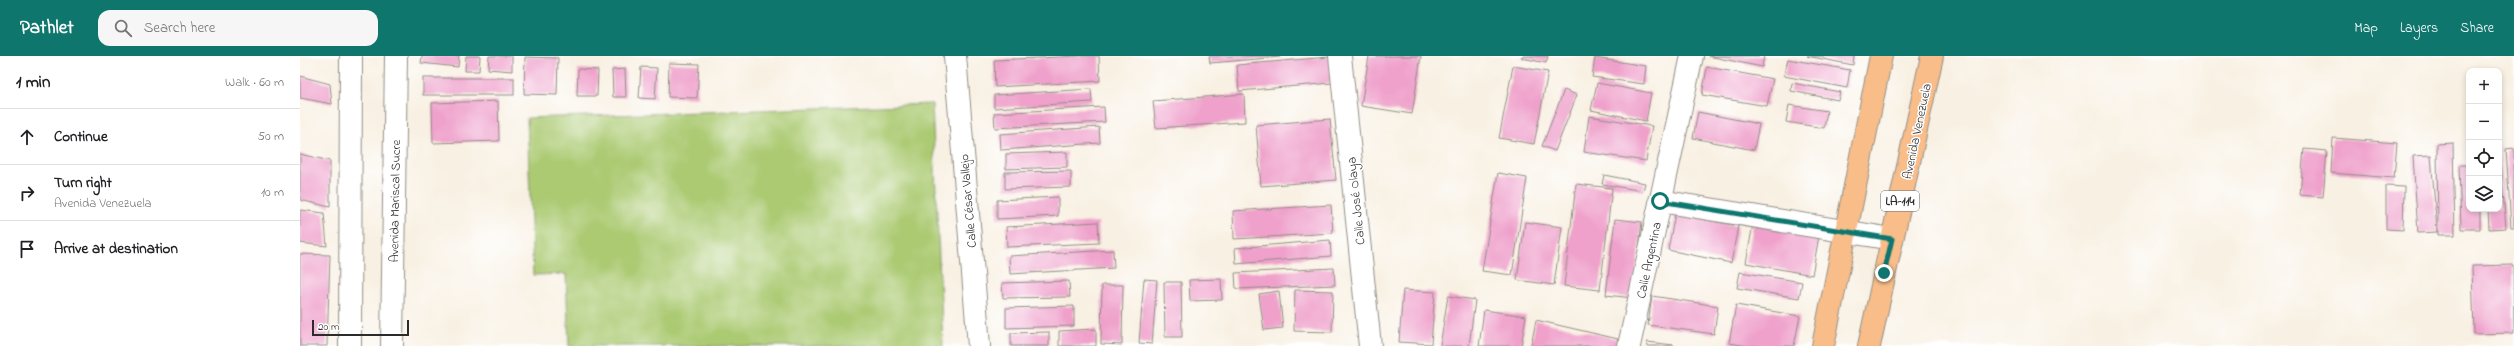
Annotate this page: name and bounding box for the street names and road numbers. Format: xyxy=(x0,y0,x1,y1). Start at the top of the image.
street label: Avenida Venezuela xyxy=(1898,82,1937,181)
street label: Avenida Mariscal Sucre xyxy=(385,139,406,263)
street label: Calle César Vallejo xyxy=(955,153,982,249)
street label: Calle José Olaya xyxy=(1342,156,1372,246)
road number: LA-114 xyxy=(1881,191,1919,211)
street label: Calle Argentina xyxy=(1632,220,1668,301)

